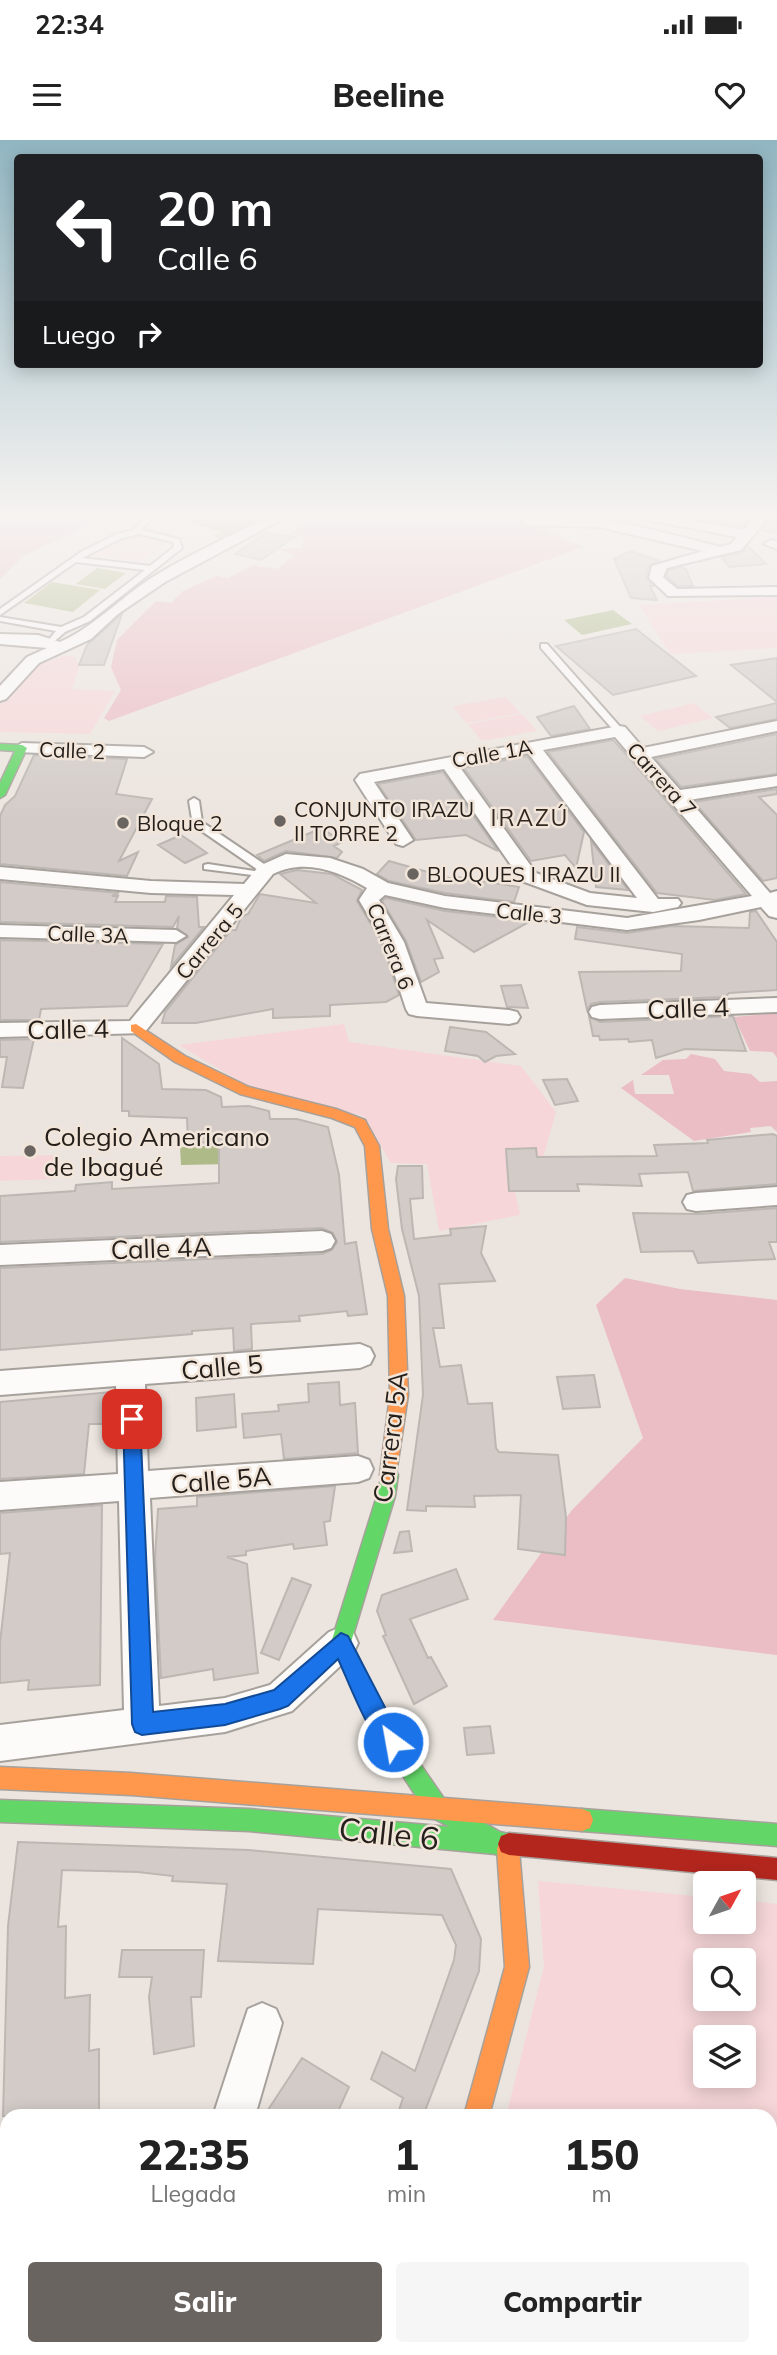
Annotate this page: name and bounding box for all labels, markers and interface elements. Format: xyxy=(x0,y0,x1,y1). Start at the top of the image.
text: 22:34 xyxy=(35,8,104,41)
text: Beeline xyxy=(332,75,445,115)
icon: menu xyxy=(28,76,66,114)
icon: heart xyxy=(711,76,749,114)
text: 20 m xyxy=(157,177,273,238)
icon: left xyxy=(42,182,133,273)
text: Calle 6 xyxy=(157,238,258,278)
icon: right xyxy=(130,315,168,353)
text: Luego xyxy=(42,318,116,351)
street label: Calle 1A xyxy=(450,733,535,773)
street label: Calle 2 xyxy=(39,736,105,764)
street label: Carrera 7 xyxy=(622,736,702,822)
place label: CONJUNTO IRAZU II TORRE 2 xyxy=(294,796,474,846)
district label: IRAZÚ xyxy=(491,803,569,832)
place label: Bloque 2 xyxy=(137,810,223,836)
marker: CONJUNTO IRAZU II TORRE 2 xyxy=(272,813,288,829)
marker: Bloque 2 xyxy=(115,815,131,831)
place label: BLOQUES I IRAZU II xyxy=(427,861,621,887)
marker: BLOQUES I IRAZU II xyxy=(405,866,421,882)
street label: Calle 3 xyxy=(495,897,563,929)
street label: Carrera 5 xyxy=(170,898,248,984)
street label: Carrera 6 xyxy=(362,899,420,993)
street label: Calle 3A xyxy=(47,920,130,948)
street label: Calle 4 xyxy=(647,990,729,1026)
street label: Calle 4 xyxy=(27,1012,109,1046)
place label: Colegio Americano de Ibagué xyxy=(44,1120,270,1183)
marker: Colegio Americano de Ibagué xyxy=(22,1143,38,1159)
street label: Calle 4A xyxy=(110,1230,212,1266)
street label: Calle 5 xyxy=(180,1347,264,1387)
street label: Carrera 5A xyxy=(366,1369,414,1505)
pin xyxy=(102,1389,162,1449)
icon: arrive xyxy=(113,1400,151,1438)
street label: Calle 5A xyxy=(169,1459,273,1501)
position arrow xyxy=(356,1705,430,1779)
street label: Calle 6 xyxy=(337,1808,441,1858)
north arrow xyxy=(693,1871,756,1934)
map controls xyxy=(693,1871,756,2088)
button: search xyxy=(693,1948,756,2011)
button: layers xyxy=(693,2025,756,2088)
text: 22:35 xyxy=(138,2128,249,2181)
text: 1 xyxy=(394,2128,419,2181)
text: 150 xyxy=(564,2128,639,2181)
text: Llegada xyxy=(151,2179,236,2208)
text: min xyxy=(387,2179,426,2208)
text: m xyxy=(591,2179,612,2208)
button: Salir xyxy=(28,2262,382,2342)
button: Compartir xyxy=(396,2262,749,2342)

